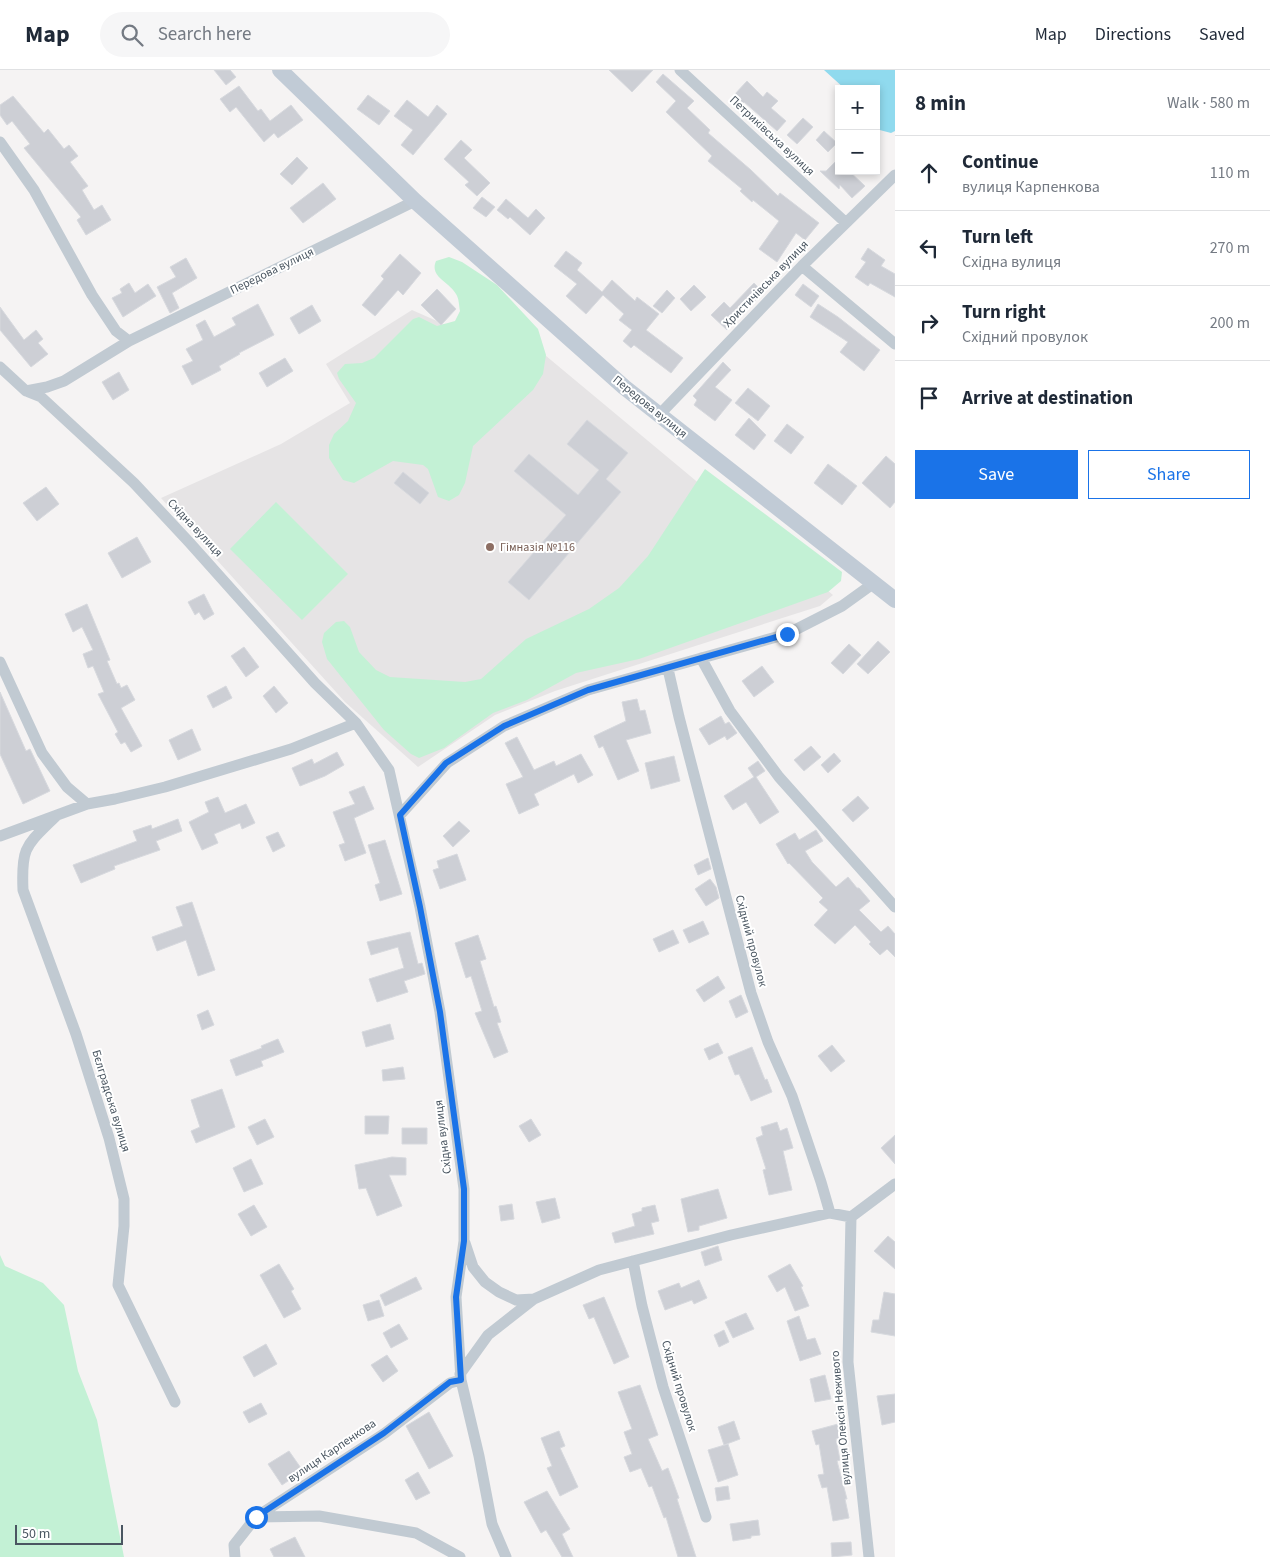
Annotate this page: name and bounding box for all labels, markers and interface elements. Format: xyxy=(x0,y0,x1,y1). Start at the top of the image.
search box xyxy=(100,12,450,57)
text: Map xyxy=(25,17,70,52)
icon: search xyxy=(118,21,146,49)
text: Search here xyxy=(158,21,251,48)
text: Map xyxy=(1035,22,1067,47)
text: Directions xyxy=(1095,22,1171,47)
text: Saved xyxy=(1199,22,1245,47)
map controls xyxy=(835,85,880,175)
button: + xyxy=(835,85,880,130)
text: 8 min xyxy=(915,88,966,118)
street label: Петриківська вулиця xyxy=(726,92,818,180)
text: Walk · 580 m xyxy=(1167,92,1250,114)
button: − xyxy=(835,130,880,175)
text: Continue xyxy=(962,149,1039,176)
icon: ahead xyxy=(915,159,943,187)
text: 110 m xyxy=(1210,162,1250,184)
text: вулиця Карпенкова xyxy=(962,176,1100,198)
text: Turn left xyxy=(962,224,1033,251)
icon: left xyxy=(915,234,943,262)
street label: Христичівська вулиця xyxy=(720,236,812,332)
text: 270 m xyxy=(1210,237,1250,259)
street label: Передова вулиця xyxy=(227,243,317,299)
text: Східна вулиця xyxy=(962,251,1061,273)
text: Turn right xyxy=(962,299,1046,326)
icon: right xyxy=(915,309,943,337)
text: 200 m xyxy=(1210,312,1250,334)
text: Східний провулок xyxy=(962,326,1088,348)
street label: Передова вулиця xyxy=(609,372,691,442)
icon: arrive xyxy=(915,384,943,412)
text: Arrive at destination xyxy=(962,385,1133,412)
button: Save xyxy=(915,450,1078,499)
button: Share xyxy=(1088,450,1250,499)
street label: Східна вулиця xyxy=(163,495,227,561)
place label: Гімназія №116 xyxy=(500,539,575,556)
marker: Гімназія №116 xyxy=(484,541,496,553)
route end xyxy=(776,623,799,646)
street label: Східний провулок xyxy=(731,893,771,989)
street label: Бєлградська вулиця xyxy=(87,1048,135,1154)
street label: Східна вулиця xyxy=(430,1099,456,1175)
street label: Східний провулок xyxy=(657,1338,701,1434)
street label: вулиця Олексія Неживого xyxy=(827,1350,855,1486)
street label: вулиця Карпенкова xyxy=(284,1415,380,1487)
route start xyxy=(245,1506,268,1529)
scale bar xyxy=(15,1522,122,1545)
text: 50 m xyxy=(22,1524,50,1544)

